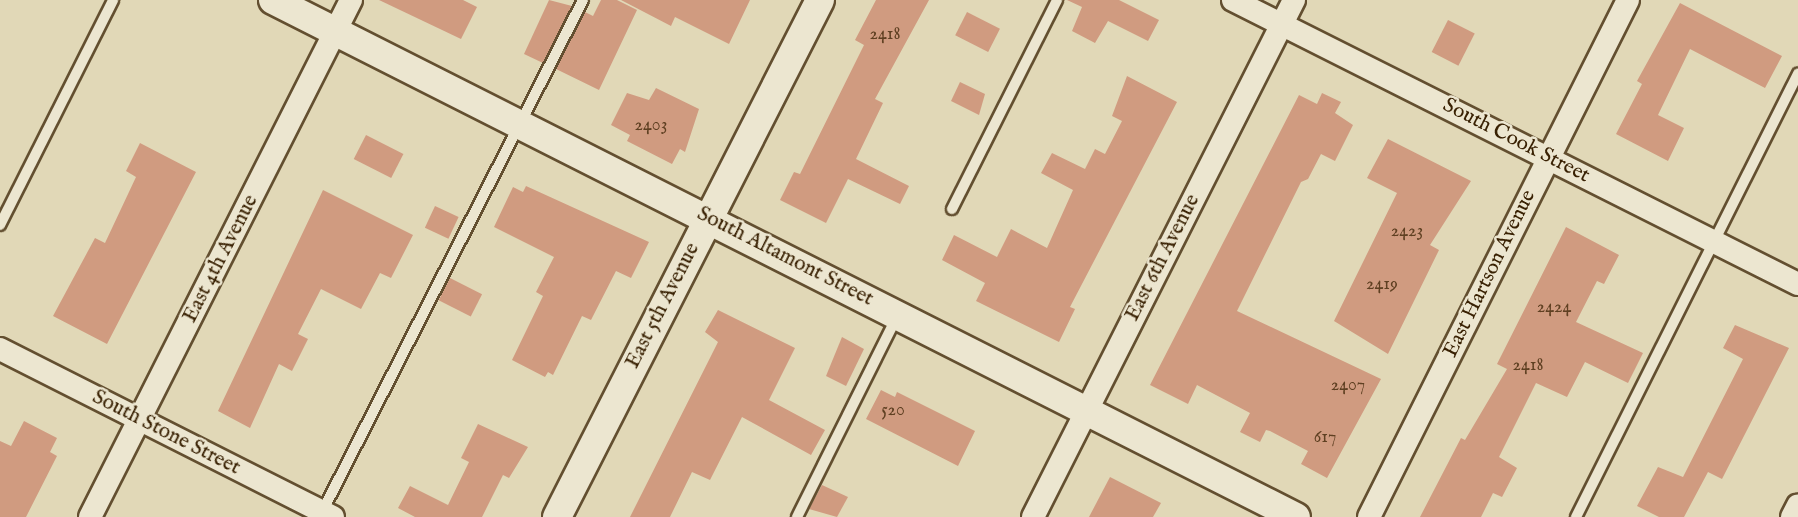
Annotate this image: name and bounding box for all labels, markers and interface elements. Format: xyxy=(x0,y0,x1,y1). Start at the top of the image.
house number: 2418 xyxy=(869,24,901,46)
street label: South Cook Street xyxy=(1438,93,1594,189)
house number: 2403 xyxy=(635,115,667,137)
street label: East Hartson Avenue xyxy=(1438,186,1542,362)
street label: East 6th Avenue xyxy=(1120,190,1206,326)
street label: East 4th Avenue xyxy=(178,191,264,327)
street label: South Altamont Street xyxy=(693,202,877,312)
house number: 2423 xyxy=(1391,221,1423,243)
street label: East 5th Avenue xyxy=(621,239,705,373)
house number: 2419 xyxy=(1366,274,1398,296)
house number: 2424 xyxy=(1537,297,1571,319)
house number: 2418 xyxy=(1512,355,1544,377)
house number: 2407 xyxy=(1331,375,1365,397)
street label: South Stone Street xyxy=(88,385,244,481)
house number: 520 xyxy=(881,400,905,422)
house number: 617 xyxy=(1314,427,1336,449)

